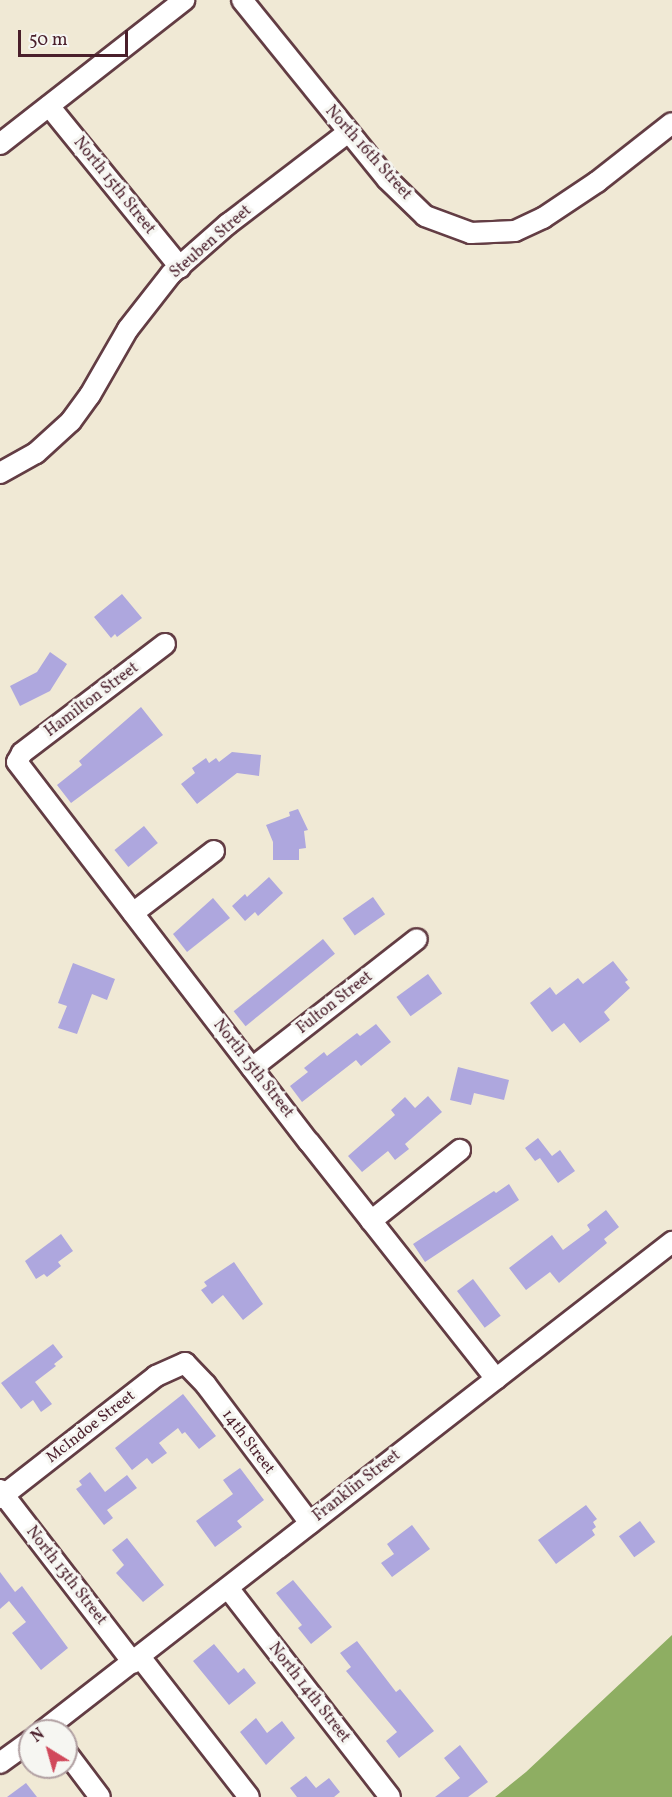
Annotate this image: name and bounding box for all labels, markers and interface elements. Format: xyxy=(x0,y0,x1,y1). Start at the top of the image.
scale bar xyxy=(21,18,130,56)
text: 50 m xyxy=(29,28,68,53)
street label: North 16th Street xyxy=(321,102,415,204)
street label: North 15th Street xyxy=(69,133,159,239)
street label: Steuben Street xyxy=(166,201,256,283)
street label: Hamilton Street xyxy=(41,659,143,741)
street label: Fulton Street xyxy=(293,967,377,1039)
street label: North 15th Street xyxy=(209,1016,297,1122)
street label: McIndoe Street xyxy=(43,1386,139,1468)
street label: 14th Street xyxy=(217,1406,279,1478)
street label: Franklin Street xyxy=(309,1446,405,1526)
street label: North 13th Street xyxy=(21,1523,111,1629)
street label: North 14th Street xyxy=(264,1639,354,1747)
north arrow xyxy=(18,1719,78,1779)
text: N xyxy=(27,1724,50,1749)

